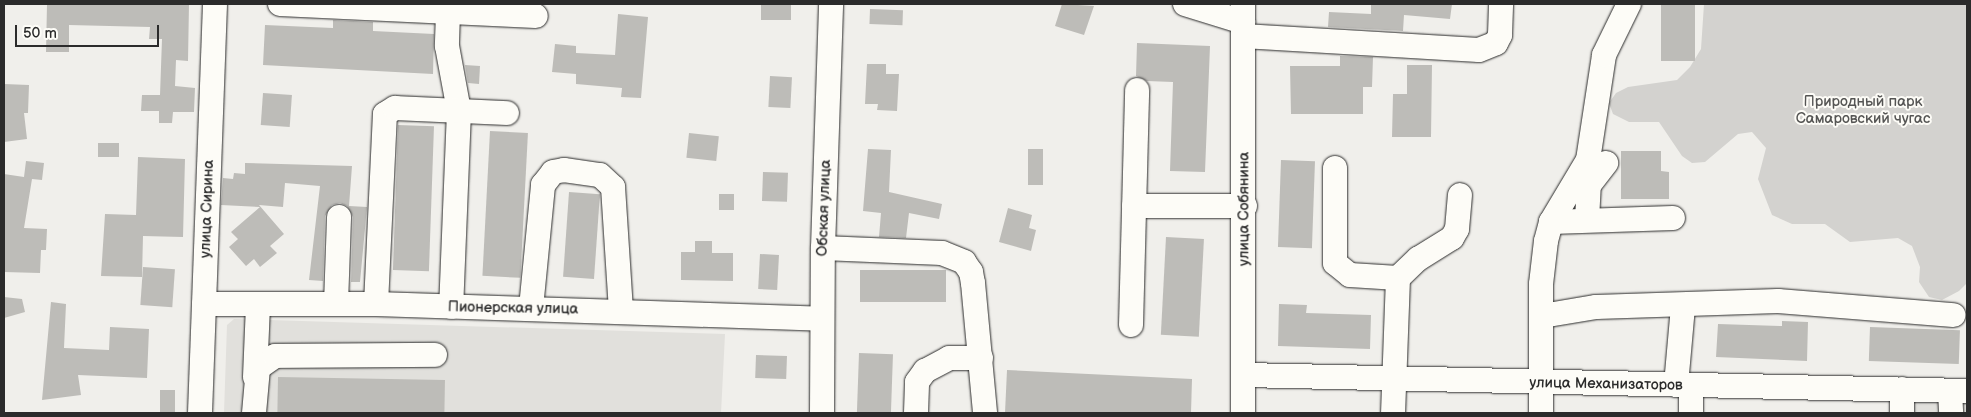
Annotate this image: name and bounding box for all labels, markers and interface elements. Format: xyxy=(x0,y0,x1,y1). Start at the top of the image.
scale bar xyxy=(18,15,161,47)
text: 50 m xyxy=(23,24,57,43)
park label: Природный парк Самаровский чугас xyxy=(1796,92,1930,127)
street label: улица Собянина xyxy=(1235,152,1253,266)
street label: Обская улица xyxy=(813,159,835,257)
street label: улица Сирина xyxy=(196,160,218,258)
street label: Пионерская улица xyxy=(448,298,578,318)
street label: улица Механизаторов xyxy=(1529,374,1683,394)

